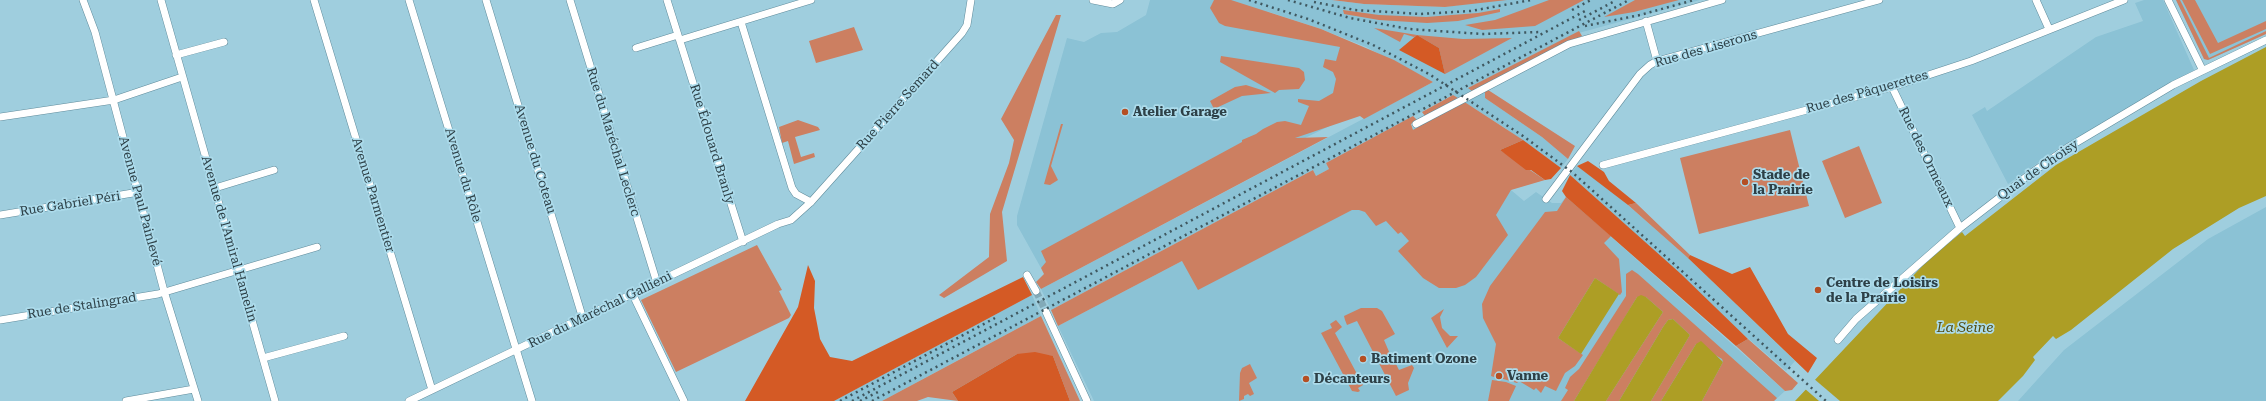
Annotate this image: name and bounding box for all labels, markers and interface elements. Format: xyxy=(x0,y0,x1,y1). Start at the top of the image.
street label: Rue des Liserons xyxy=(1653,27,1759,71)
street label: Rue Pierre Semard xyxy=(853,57,943,153)
street label: Rue du Maréchal Leclerc xyxy=(583,66,643,218)
street label: Rue des Pâquerettes xyxy=(1804,67,1930,117)
street label: Rue Édouard Branly xyxy=(686,82,738,206)
street label: Avenue du Coteau xyxy=(511,102,559,216)
place label: Atelier Garage xyxy=(1133,104,1227,120)
street label: Rue des Ormeaux xyxy=(1895,104,1957,210)
marker: Atelier Garage xyxy=(1120,107,1130,117)
street label: Avenue du Rôle xyxy=(441,126,485,224)
street label: Avenue Paul Painlevé xyxy=(115,135,165,267)
street label: Avenue Parmentier xyxy=(348,136,398,254)
street label: Quai de Choisy xyxy=(1994,136,2082,204)
street label: Avenue de l'Amiral Hamelin xyxy=(198,154,260,324)
place label: Stade de la Prairie xyxy=(1753,167,1813,198)
marker: Stade de la Prairie xyxy=(1740,177,1750,187)
street label: Rue Gabriel Péri xyxy=(19,188,121,220)
street label: Rue du Maréchal Gallieni xyxy=(526,268,674,352)
place label: Centre de Loisirs de la Prairie xyxy=(1826,275,1938,306)
marker: Centre de Loisirs de la Prairie xyxy=(1813,285,1823,295)
street label: Rue de Stalingrad xyxy=(26,290,138,322)
water label: La Seine xyxy=(1937,320,1993,336)
place label: Batiment Ozone xyxy=(1371,351,1477,367)
marker: Batiment Ozone xyxy=(1358,354,1368,364)
place label: Vanne xyxy=(1507,368,1548,384)
place label: Décanteurs xyxy=(1314,371,1390,387)
marker: Vanne xyxy=(1494,371,1504,381)
marker: Décanteurs xyxy=(1301,374,1311,384)

